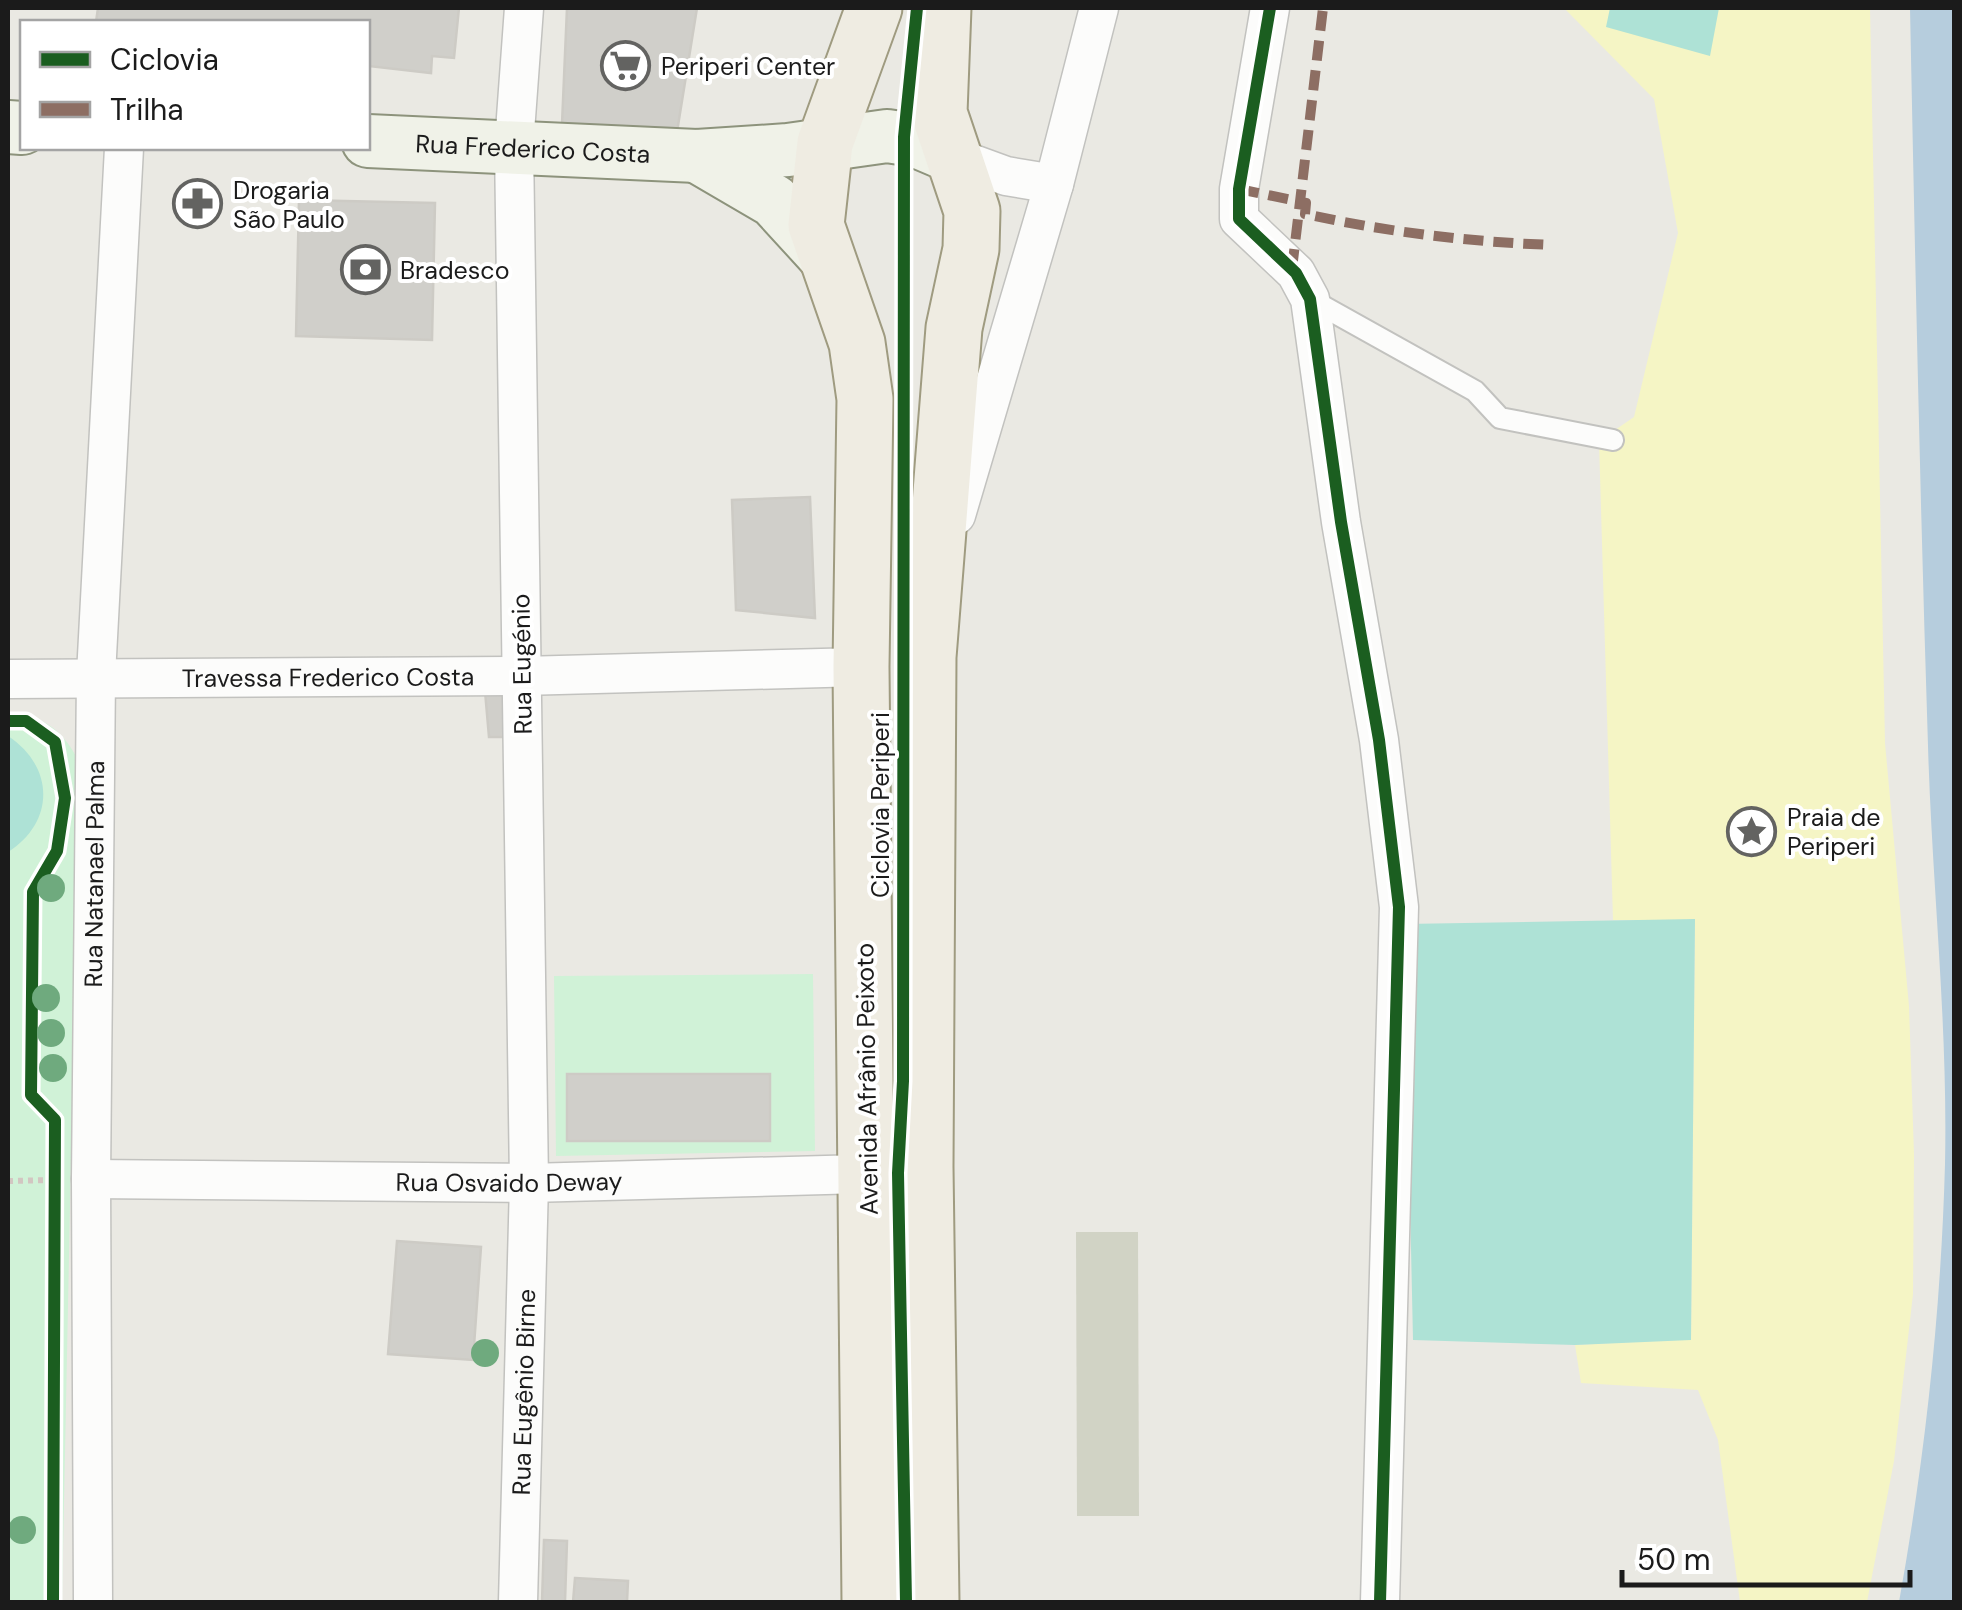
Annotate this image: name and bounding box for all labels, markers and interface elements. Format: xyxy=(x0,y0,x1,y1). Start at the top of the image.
legend xyxy=(20,20,370,150)
text: Ciclovia xyxy=(110,40,219,79)
supermarket icon: Periperi Center xyxy=(600,40,652,92)
place label: Periperi Center xyxy=(661,50,835,83)
text: Trilha xyxy=(110,90,184,129)
street label: Rua Frederico Costa xyxy=(415,127,651,170)
place label: Drogaria São Paulo xyxy=(233,174,345,236)
pharmacy icon: Drogaria São Paulo xyxy=(172,178,224,230)
bank icon: Bradesco xyxy=(339,244,391,296)
place label: Bradesco xyxy=(400,254,509,287)
street label: Rua Eugénio xyxy=(504,593,540,735)
street label: Travessa Frederico Costa xyxy=(182,660,474,694)
street label: Ciclovia Periperi xyxy=(864,712,897,898)
street label: Rua Natanael Palma xyxy=(76,760,112,988)
place label: Praia de Periperi xyxy=(1787,801,1880,863)
place icon: Praia de Periperi xyxy=(1726,805,1778,857)
street label: Avenida Afrânio Peixoto xyxy=(848,943,886,1215)
street label: Rua Osvaido Deway xyxy=(395,1164,623,1200)
street label: Rua Eugênio Birne xyxy=(504,1288,543,1496)
scale bar xyxy=(1622,1525,1910,1587)
text: 50 m xyxy=(1637,1540,1711,1579)

